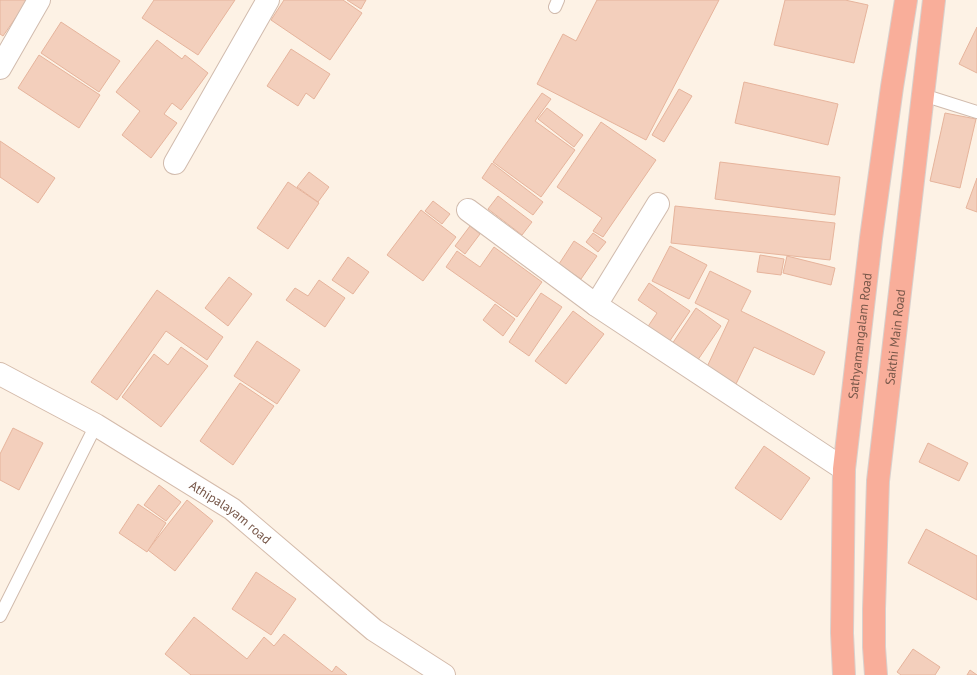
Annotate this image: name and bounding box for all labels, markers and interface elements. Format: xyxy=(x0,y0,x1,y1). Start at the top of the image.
street label: Sathyamangalam Road xyxy=(844,272,875,400)
street label: Sakthi Main Road xyxy=(881,288,909,386)
street label: Athipalayam road xyxy=(186,476,275,547)

